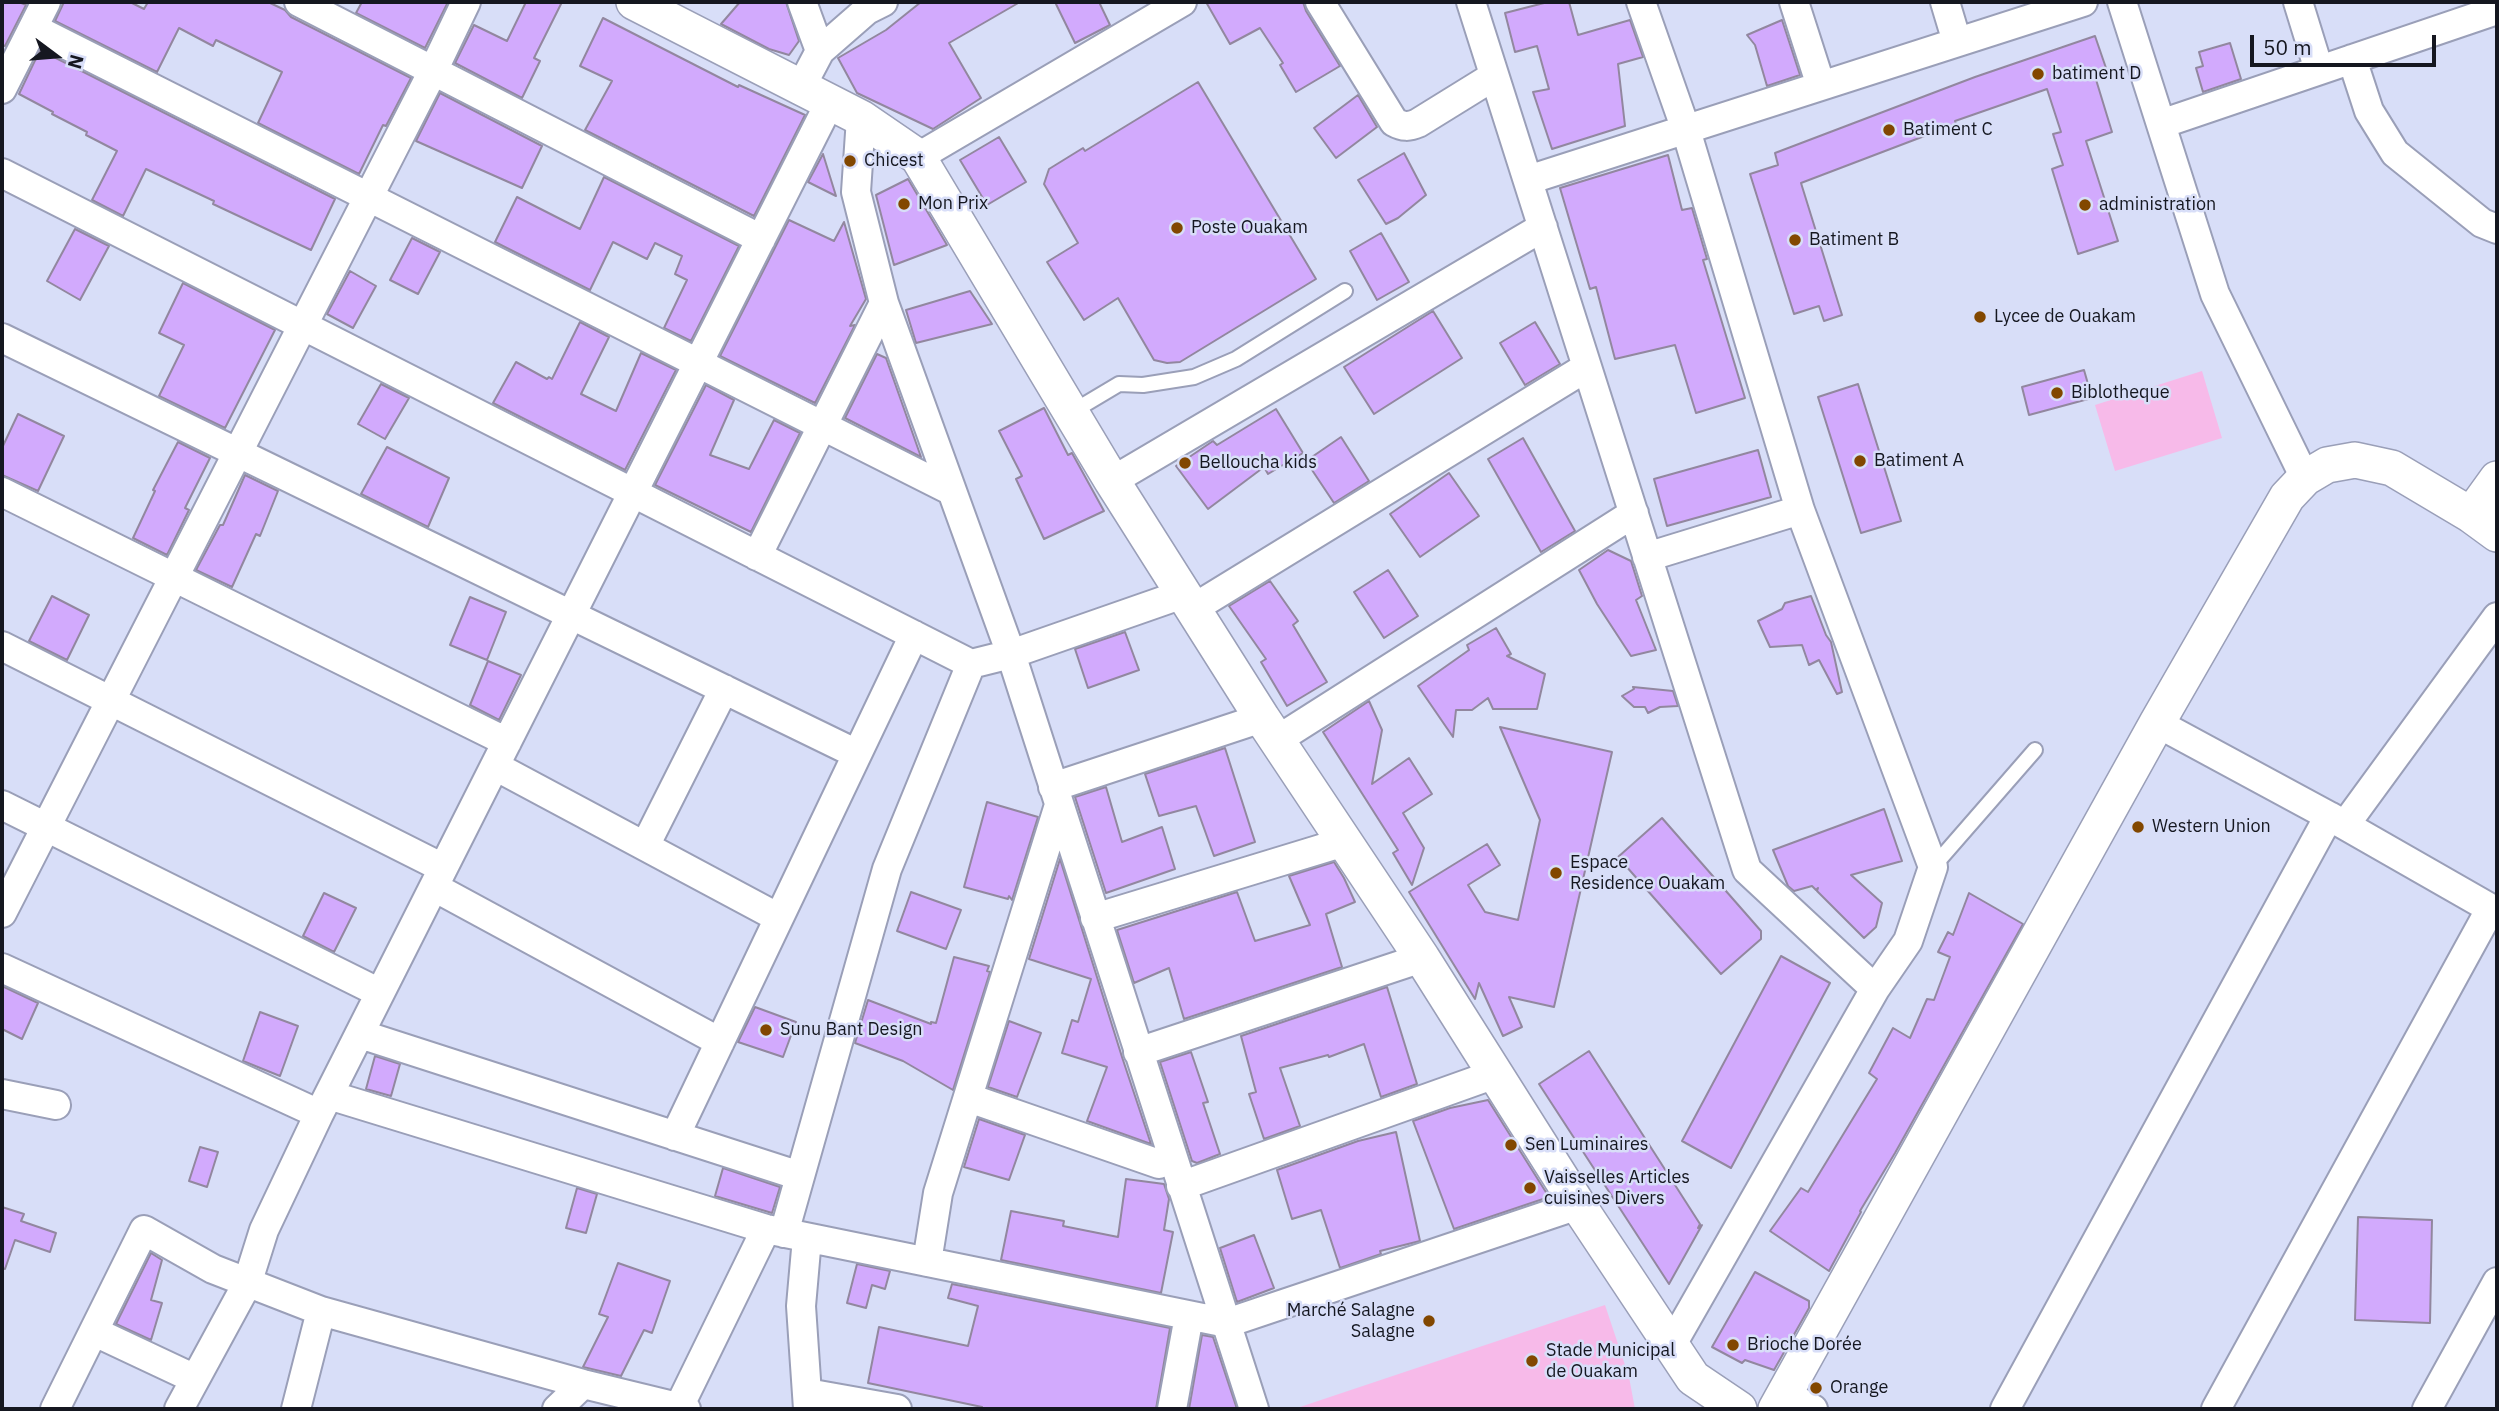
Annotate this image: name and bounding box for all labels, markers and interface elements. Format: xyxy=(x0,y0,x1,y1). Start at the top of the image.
north arrow xyxy=(21,21,91,91)
scale bar xyxy=(2254,21,2440,65)
text: 50 m xyxy=(2263,33,2312,61)
text: N xyxy=(63,52,90,72)
place label: batiment D xyxy=(2052,63,2141,85)
marker: batiment D xyxy=(2030,66,2046,82)
place label: Batiment C xyxy=(1903,119,1993,141)
marker: Batiment C xyxy=(1881,122,1897,138)
place label: Chicest xyxy=(864,150,924,172)
marker: Chicest xyxy=(842,153,858,169)
place label: Mon Prix xyxy=(918,193,988,215)
place label: administration xyxy=(2099,194,2216,216)
marker: Mon Prix xyxy=(896,196,912,212)
marker: administration xyxy=(2077,197,2093,213)
place label: Poste Ouakam xyxy=(1191,217,1308,239)
marker: Poste Ouakam xyxy=(1169,220,1185,236)
place label: Batiment B xyxy=(1809,229,1899,251)
marker: Batiment B xyxy=(1787,232,1803,248)
place label: Lycee de Ouakam xyxy=(1994,306,2136,328)
marker: Lycee de Ouakam xyxy=(1972,309,1988,325)
place label: Biblotheque xyxy=(2071,382,2170,404)
marker: Biblotheque xyxy=(2049,385,2065,401)
place label: Batiment A xyxy=(1874,450,1964,472)
place label: Belloucha kids xyxy=(1199,452,1317,474)
marker: Batiment A xyxy=(1852,453,1868,469)
marker: Belloucha kids xyxy=(1177,455,1193,471)
place label: Western Union xyxy=(2152,816,2271,838)
marker: Western Union xyxy=(2130,819,2146,835)
place label: Espace Residence Ouakam xyxy=(1570,852,1725,894)
marker: Espace Residence Ouakam xyxy=(1548,865,1564,881)
place label: Sunu Bant Design xyxy=(780,1019,922,1041)
marker: Sunu Bant Design xyxy=(758,1022,774,1038)
place label: Sen Luminaires xyxy=(1525,1134,1649,1156)
marker: Sen Luminaires xyxy=(1503,1137,1519,1153)
place label: Vaisselles Articles cuisines Divers xyxy=(1544,1167,1690,1210)
marker: Vaisselles Articles cuisines Divers xyxy=(1522,1180,1538,1196)
place label: Marché Salagne Salagne xyxy=(1287,1300,1415,1342)
marker: Marché Salagne Salagne xyxy=(1421,1313,1437,1329)
place label: Brioche Dorée xyxy=(1747,1334,1862,1356)
marker: Brioche Dorée xyxy=(1725,1337,1741,1353)
place label: Stade Municipal de Ouakam xyxy=(1546,1340,1675,1382)
marker: Stade Municipal de Ouakam xyxy=(1524,1353,1540,1369)
place label: Orange xyxy=(1830,1377,1888,1399)
marker: Orange xyxy=(1808,1380,1824,1396)

